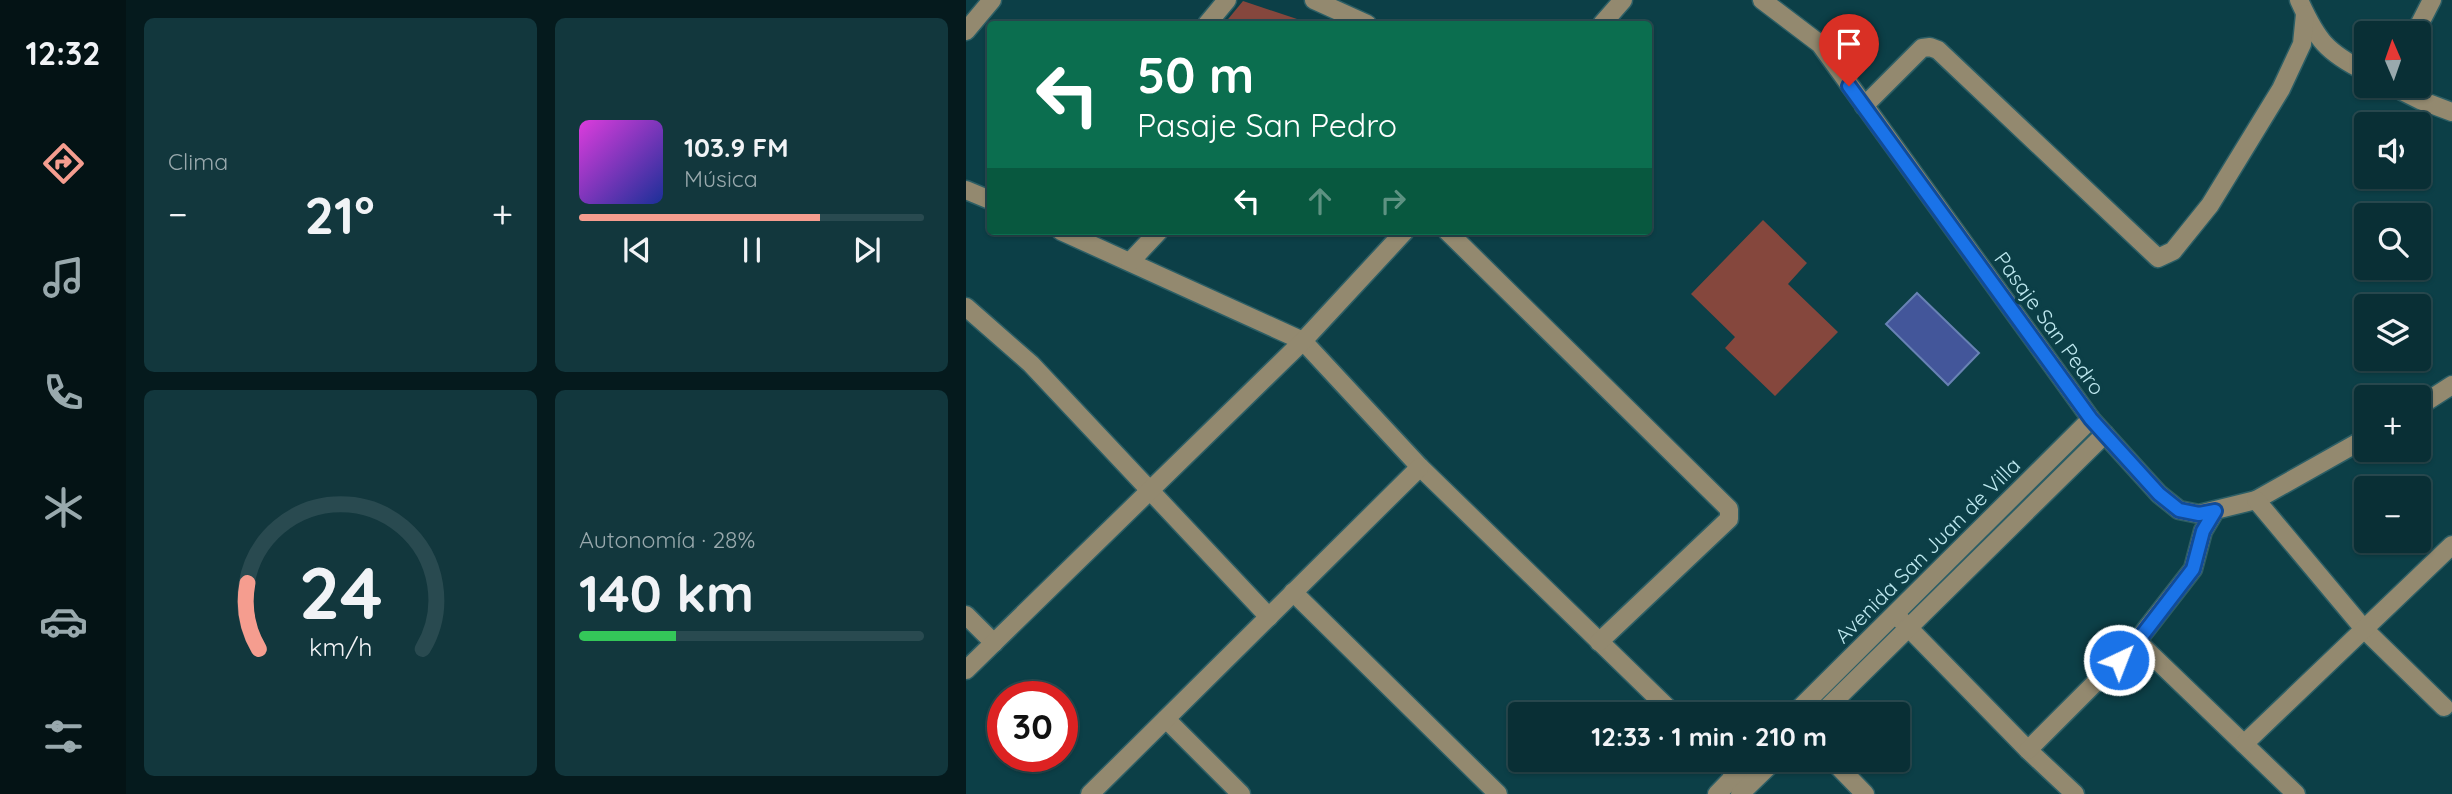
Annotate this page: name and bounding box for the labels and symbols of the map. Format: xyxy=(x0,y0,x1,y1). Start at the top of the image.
pin xyxy=(1819,14,1879,86)
north arrow xyxy=(2354,21,2431,98)
street label: Pasaje San Pedro xyxy=(1989,246,2111,400)
street label: Avenida San Juan de Villa xyxy=(1829,452,2025,648)
position arrow xyxy=(2082,623,2156,697)
speed limit sign: 30 xyxy=(987,681,1078,772)

